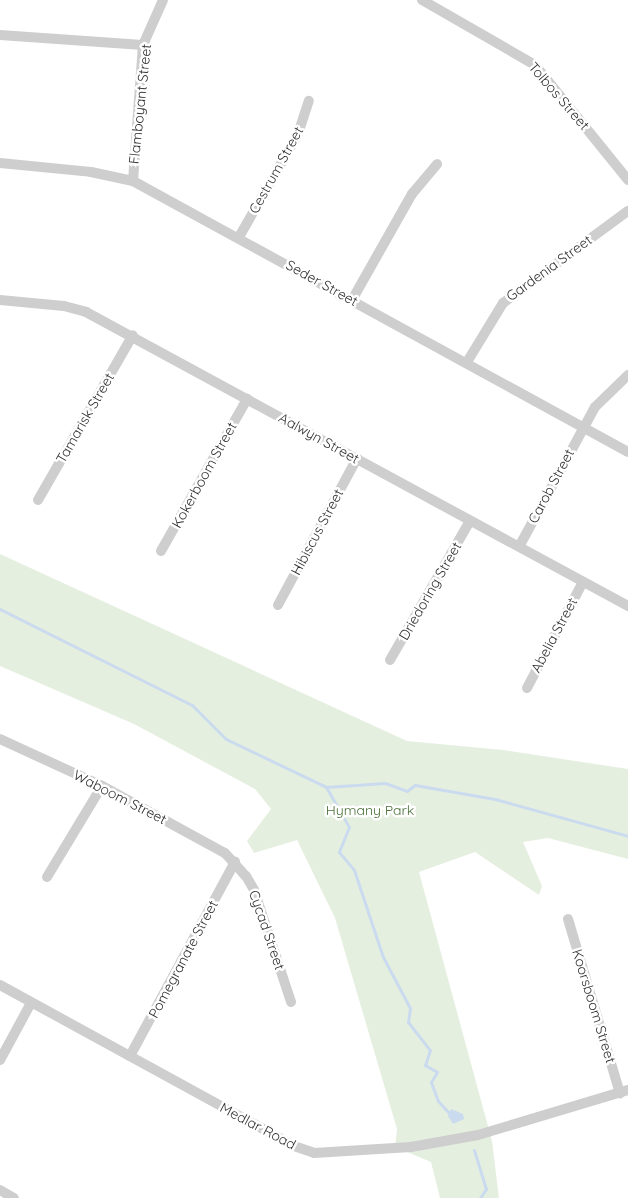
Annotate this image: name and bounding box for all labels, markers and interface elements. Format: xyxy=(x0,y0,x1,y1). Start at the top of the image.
street label: Flamboyant Street xyxy=(125,43,155,165)
street label: Tolbos Street xyxy=(525,59,593,133)
street label: Cestrum Street xyxy=(245,124,307,216)
street label: Gardenia Street xyxy=(503,231,595,305)
street label: Seder Street xyxy=(283,256,361,310)
street label: Tamarisk Street xyxy=(52,370,118,466)
street label: Aalwyn Street xyxy=(276,409,362,467)
street label: Kokerboom Street xyxy=(168,419,240,531)
street label: Carob Street xyxy=(524,446,578,526)
street label: Hibiscus Street xyxy=(287,486,347,578)
street label: Driedoring Street xyxy=(395,539,465,643)
street label: Abelia Street xyxy=(527,595,581,675)
street label: Waboom Street xyxy=(71,766,169,828)
park label: Hymany Park xyxy=(326,802,414,818)
street label: Cycad Street xyxy=(245,888,289,972)
street label: Pomegranate Street xyxy=(145,897,221,1021)
street label: Koorsboom Street xyxy=(569,947,619,1065)
street label: Medlar Road xyxy=(217,1099,299,1153)

